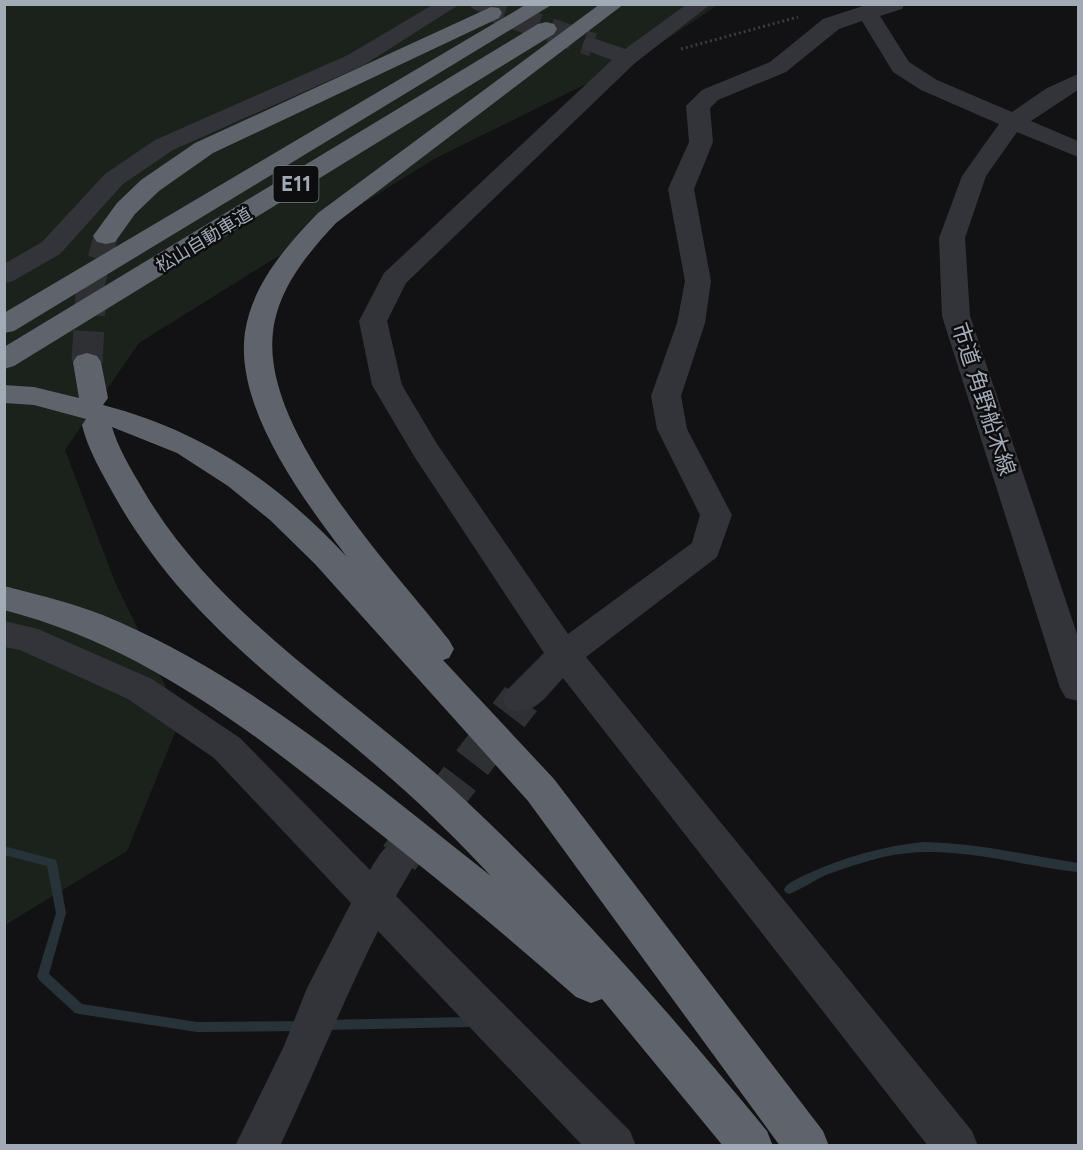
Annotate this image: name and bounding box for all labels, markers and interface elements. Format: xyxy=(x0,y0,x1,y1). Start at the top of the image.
road number: E11 xyxy=(274,166,318,202)
street label: 松山自動車道 xyxy=(152,203,256,277)
street label: 市道 角野船木線 xyxy=(946,319,1021,479)

